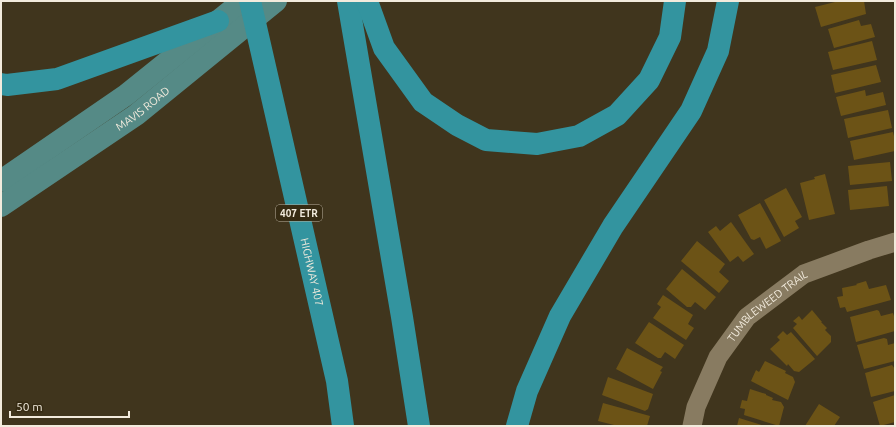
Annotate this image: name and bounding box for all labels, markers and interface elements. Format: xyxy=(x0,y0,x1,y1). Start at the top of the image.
street label: MAVIS ROAD xyxy=(114,84,172,133)
road number: 407 ETR xyxy=(276,205,322,221)
street label: HIGHWAY 407 xyxy=(298,237,326,307)
street label: TUMBLEWEED TRAIL xyxy=(725,267,809,344)
scale bar xyxy=(10,393,129,419)
text: 50 m xyxy=(16,400,43,413)

